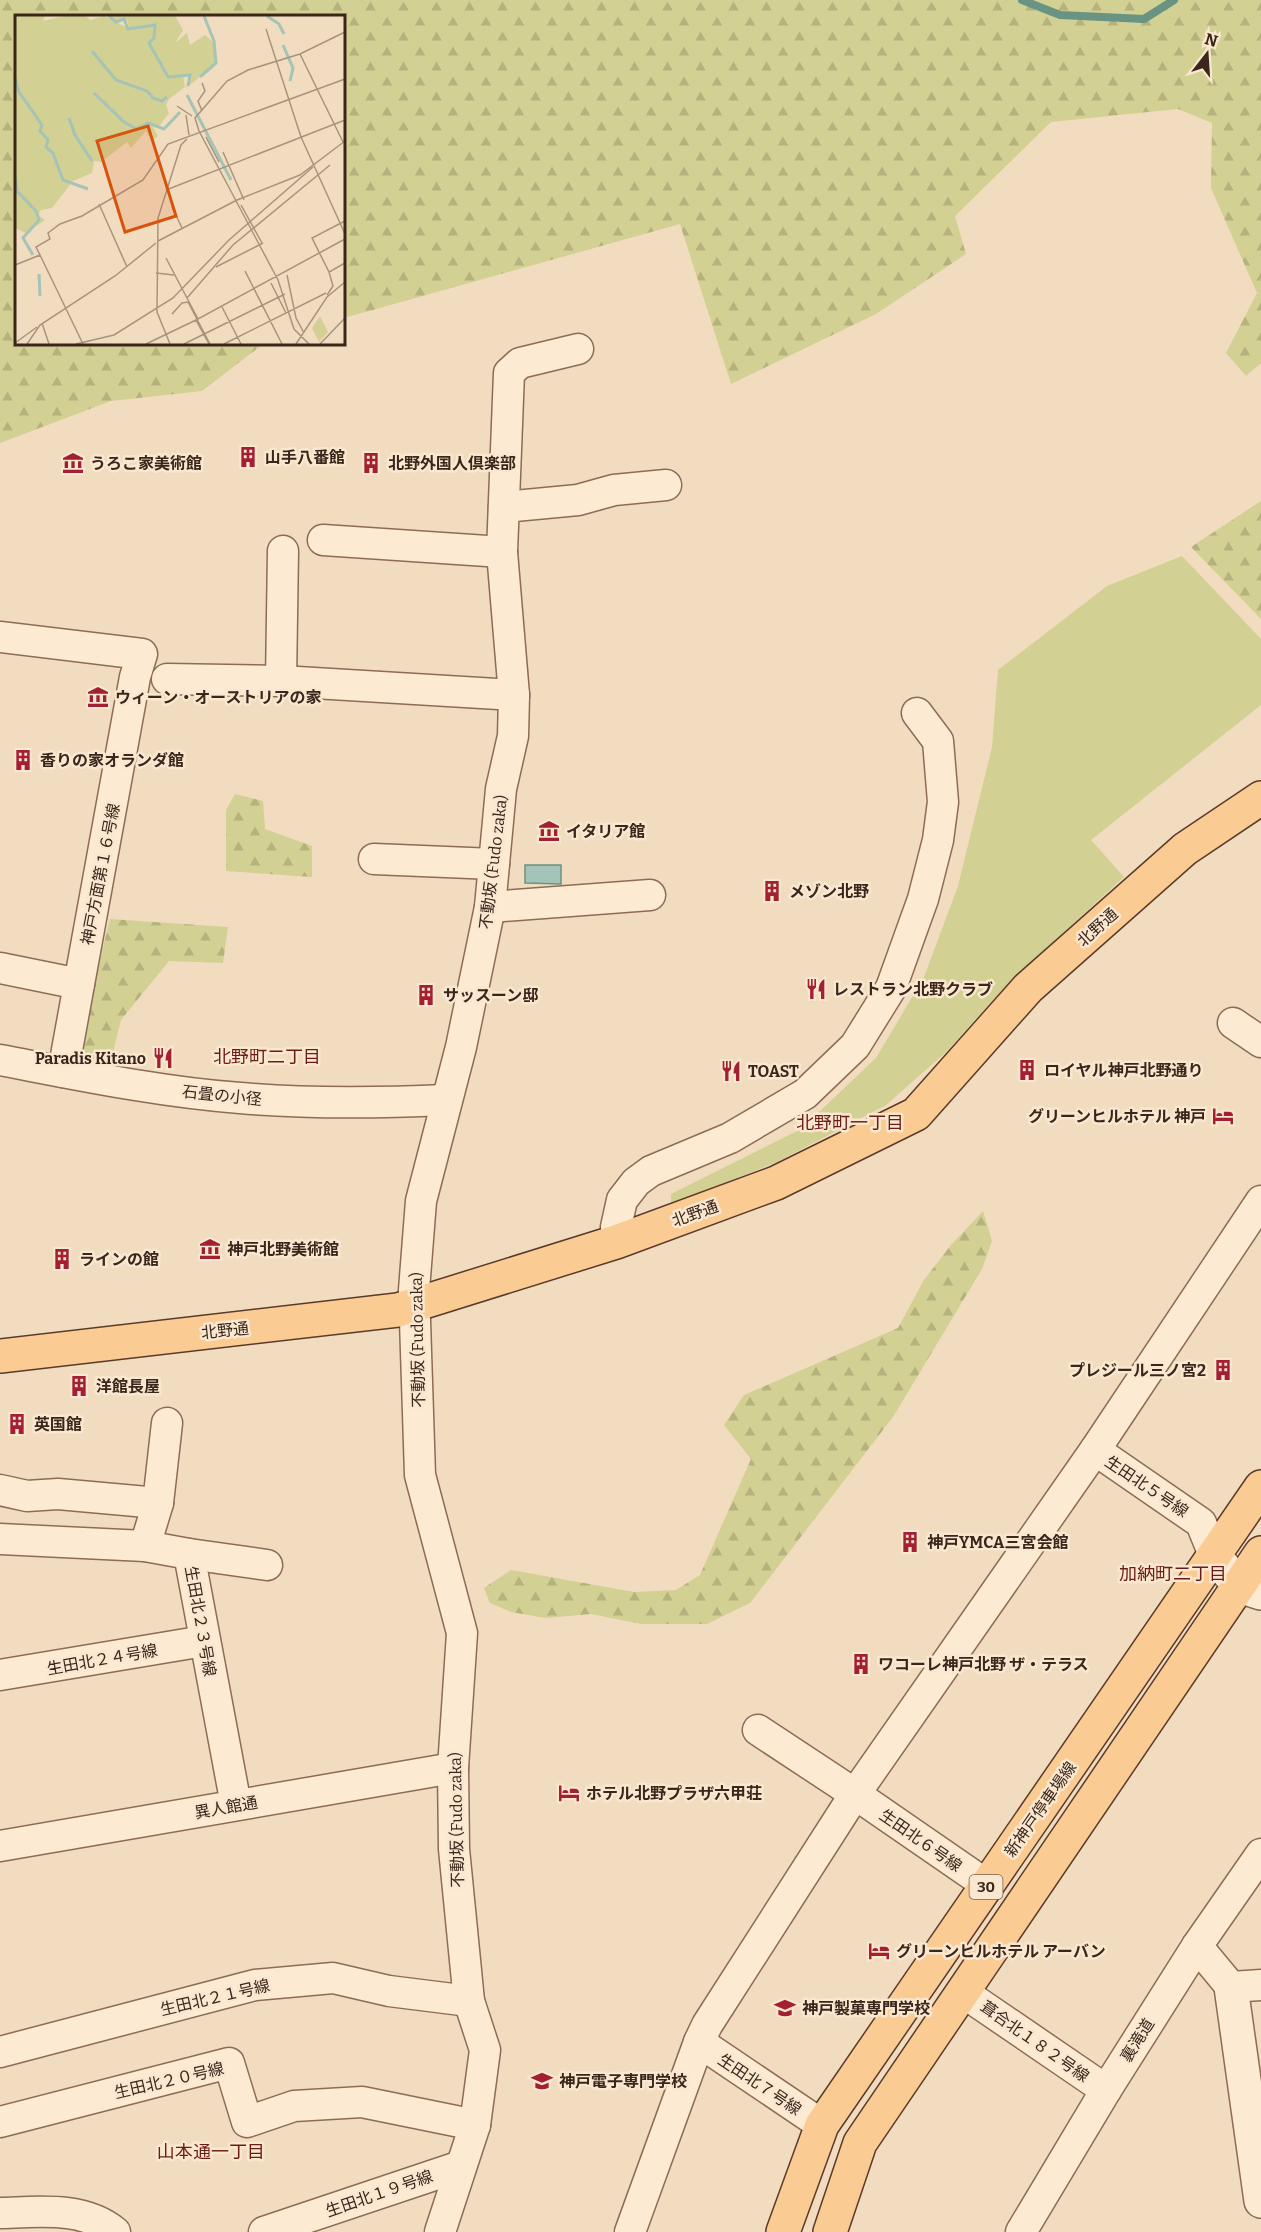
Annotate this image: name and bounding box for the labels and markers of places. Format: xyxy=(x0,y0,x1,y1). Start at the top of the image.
building icon: 山手八番館 xyxy=(236,445,260,469)
place label: 山手八番館 xyxy=(265,448,345,467)
museum icon: うろこ家美術館 xyxy=(61,451,85,475)
building icon: 北野外国人倶楽部 xyxy=(359,451,383,475)
place label: うろこ家美術館 xyxy=(90,454,202,473)
place label: 北野外国人倶楽部 xyxy=(388,454,516,473)
museum icon: ウィーン・オーストリアの家 xyxy=(86,685,110,709)
place label: ウィーン・オーストリアの家 xyxy=(115,688,321,707)
building icon: 香りの家オランダ館 xyxy=(11,748,35,772)
place label: 香りの家オランダ館 xyxy=(40,751,184,770)
museum icon: イタリア館 xyxy=(537,819,561,843)
place label: イタリア館 xyxy=(566,822,645,841)
building icon: メゾン北野 xyxy=(760,879,784,903)
place label: メゾン北野 xyxy=(789,882,869,901)
restaurant icon: レストラン北野クラブ xyxy=(804,977,828,1001)
place label: レストラン北野クラブ xyxy=(833,980,993,999)
building icon: サッスーン邸 xyxy=(414,983,438,1007)
place label: サッスーン邸 xyxy=(443,986,538,1005)
restaurant icon: Paradis Kitano xyxy=(151,1046,175,1070)
place label: Paradis Kitano xyxy=(35,1049,146,1068)
building icon: ロイヤル神戸北野通り xyxy=(1015,1058,1039,1082)
restaurant icon: TOAST xyxy=(719,1059,743,1083)
place label: ロイヤル神戸北野通り xyxy=(1044,1061,1204,1080)
place label: TOAST xyxy=(748,1062,799,1081)
hotel icon: グリーンヒルホテル 神戸 xyxy=(1211,1104,1235,1128)
place label: グリーンヒルホテル 神戸 xyxy=(1028,1107,1206,1126)
museum icon: 神戸北野美術館 xyxy=(198,1237,222,1261)
place label: 神戸北野美術館 xyxy=(227,1240,339,1259)
building icon: ラインの館 xyxy=(50,1247,74,1271)
place label: ラインの館 xyxy=(79,1250,159,1269)
building icon: プレジール三ノ宮2 xyxy=(1211,1358,1235,1382)
place label: プレジール三ノ宮2 xyxy=(1069,1361,1206,1380)
building icon: 洋館長屋 xyxy=(67,1374,91,1398)
place label: 洋館長屋 xyxy=(96,1377,160,1396)
building icon: 英国館 xyxy=(5,1412,29,1436)
place label: 英国館 xyxy=(34,1415,82,1434)
building icon: 神戸YMCA三宮会館 xyxy=(898,1530,922,1554)
place label: 神戸YMCA三宮会館 xyxy=(927,1533,1068,1552)
building icon: ワコーレ神戸北野 ザ・テラス xyxy=(849,1652,873,1676)
place label: ワコーレ神戸北野 ザ・テラス xyxy=(878,1655,1089,1674)
hotel icon: ホテル北野プラザ六甲荘 xyxy=(557,1781,581,1805)
place label: ホテル北野プラザ六甲荘 xyxy=(586,1784,762,1803)
hotel icon: グリーンヒルホテル アーバン xyxy=(867,1939,891,1963)
place label: グリーンヒルホテル アーバン xyxy=(896,1942,1106,1961)
school or university icon: 神戸製菓専門学校 xyxy=(773,1996,797,2020)
place label: 神戸製菓専門学校 xyxy=(802,1999,930,2018)
school or university icon: 神戸電子専門学校 xyxy=(530,2069,554,2093)
place label: 神戸電子専門学校 xyxy=(559,2072,687,2091)

